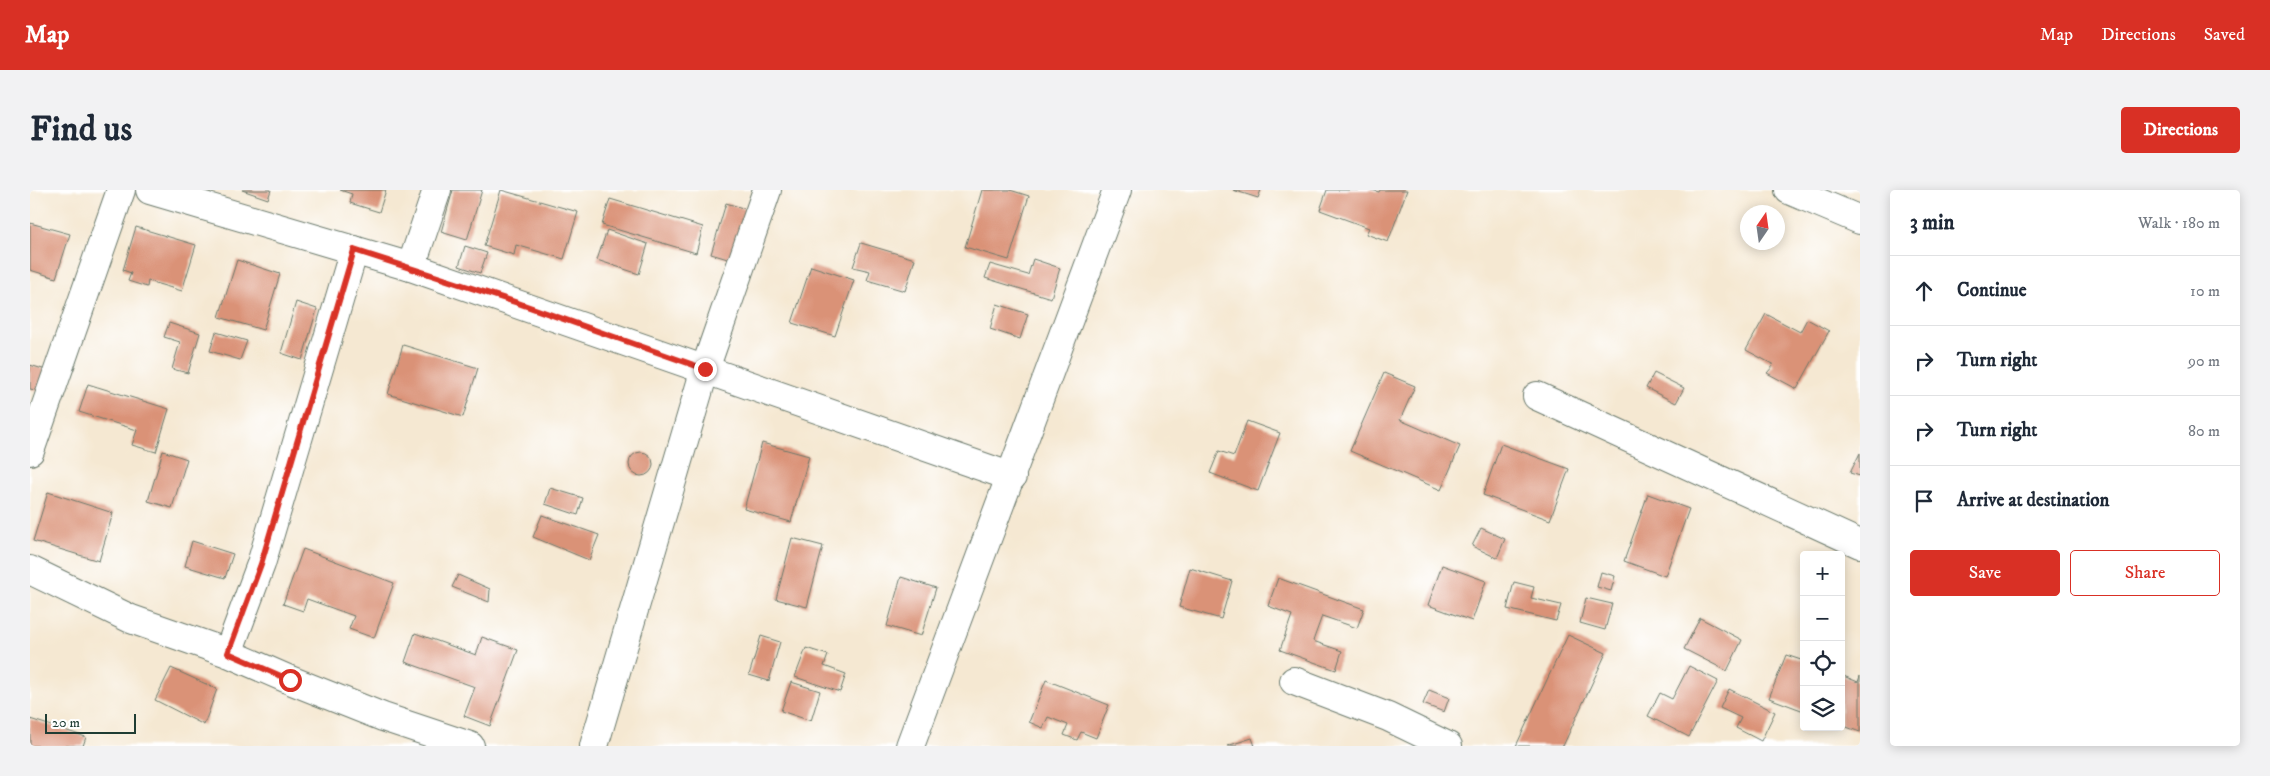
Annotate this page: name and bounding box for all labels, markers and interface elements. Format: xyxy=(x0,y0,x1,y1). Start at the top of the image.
text: Map xyxy=(25,20,69,50)
text: Map xyxy=(2040,24,2073,46)
text: Directions xyxy=(2101,24,2176,46)
text: Saved xyxy=(2204,24,2245,46)
button: Directions xyxy=(2121,107,2240,153)
text: Find us xyxy=(30,108,132,152)
north arrow xyxy=(1740,205,1785,250)
text: 3 min xyxy=(1910,210,1955,236)
text: Walk · 180 m xyxy=(2138,213,2220,233)
icon: ahead xyxy=(1910,277,1938,305)
text: Continue xyxy=(1957,279,2027,302)
text: 10 m xyxy=(2190,281,2220,301)
icon: right xyxy=(1910,347,1938,375)
text: Turn right xyxy=(1957,349,2037,372)
text: 90 m xyxy=(2188,351,2220,371)
route end xyxy=(694,358,717,381)
icon: right xyxy=(1910,417,1938,445)
text: Turn right xyxy=(1957,419,2037,442)
text: 80 m xyxy=(2188,421,2220,441)
icon: arrive xyxy=(1910,487,1938,515)
text: Arrive at destination xyxy=(1957,489,2109,512)
button: Save xyxy=(1910,550,2060,596)
button: Share xyxy=(2070,550,2220,596)
map controls xyxy=(1800,551,1845,731)
button: + xyxy=(1800,551,1845,596)
button: − xyxy=(1800,596,1845,641)
button: locate xyxy=(1800,641,1845,686)
route start xyxy=(279,669,302,692)
button: layers xyxy=(1800,686,1845,731)
scale bar xyxy=(45,711,136,734)
text: 20 m xyxy=(52,714,80,732)

